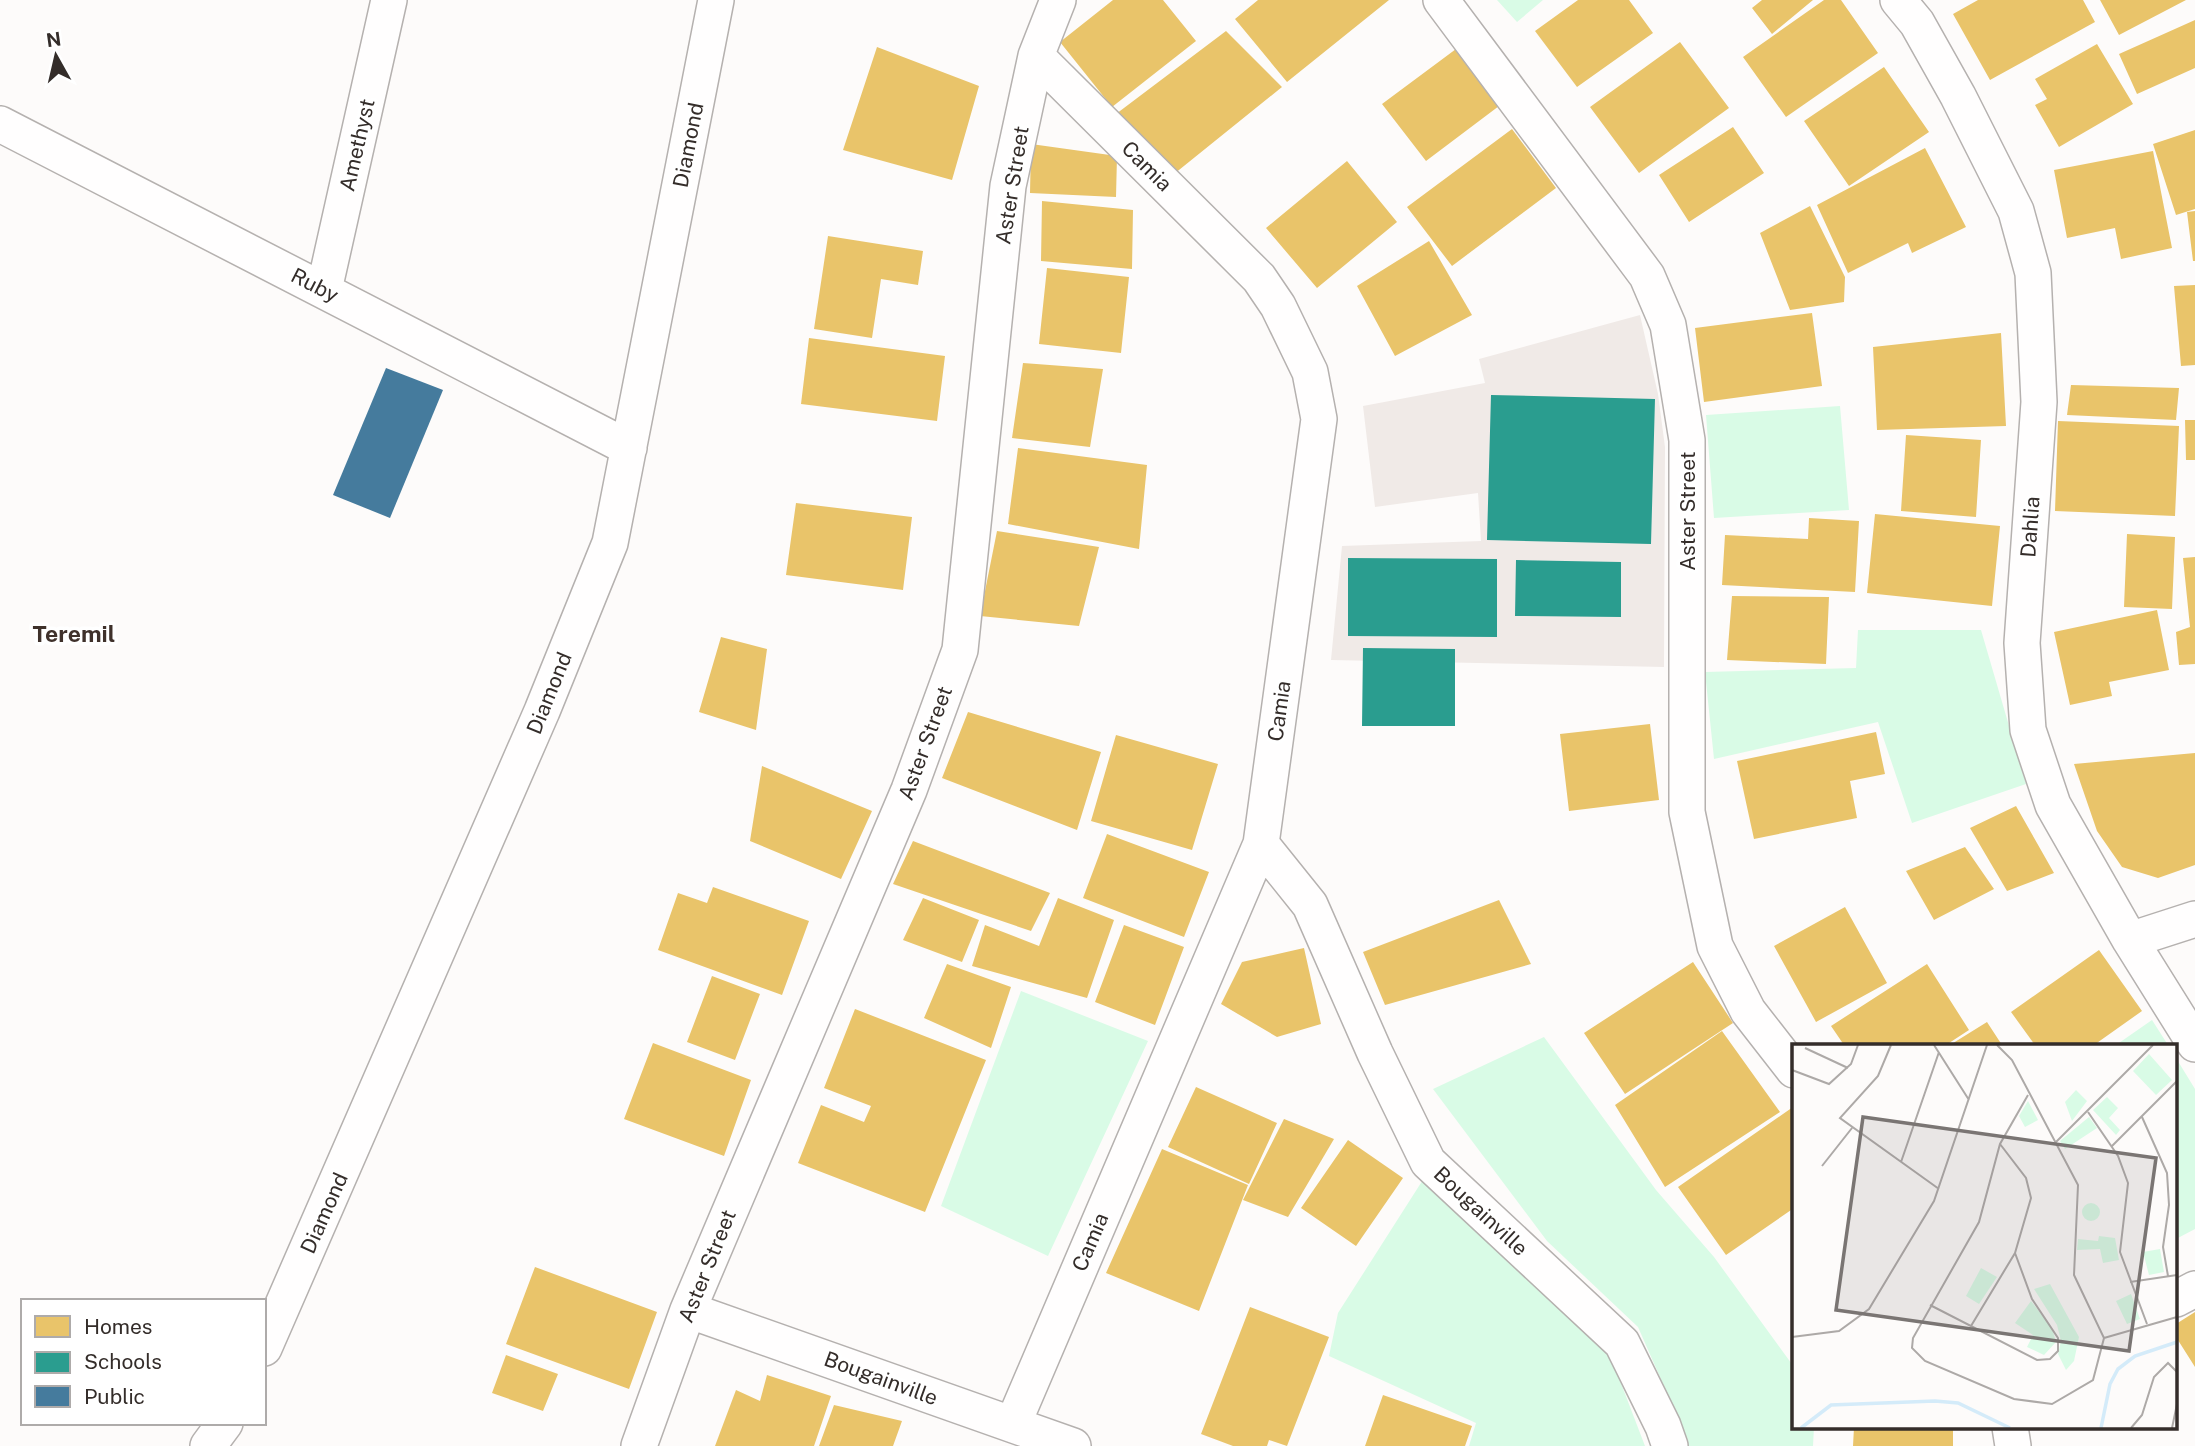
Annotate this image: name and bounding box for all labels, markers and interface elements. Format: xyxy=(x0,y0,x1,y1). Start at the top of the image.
north arrow xyxy=(21,21,91,91)
text: N xyxy=(45,27,63,51)
street label: Amethyst xyxy=(334,96,380,194)
street label: Diamond xyxy=(668,100,708,190)
street label: Aster Street xyxy=(990,124,1034,246)
street label: Camia xyxy=(1117,136,1177,196)
street label: Ruby xyxy=(287,263,343,307)
street label: Aster Street xyxy=(1675,451,1700,571)
street label: Dahlia xyxy=(2015,496,2045,558)
district label: Teremil xyxy=(33,620,115,647)
street label: Diamond xyxy=(521,648,577,738)
street label: Camia xyxy=(1262,679,1296,743)
street label: Aster Street xyxy=(893,683,957,803)
inset map xyxy=(1792,1044,2178,1428)
street label: Bougainville xyxy=(1429,1161,1533,1261)
street label: Diamond xyxy=(295,1169,353,1257)
street label: Aster Street xyxy=(673,1206,741,1326)
street label: Camia xyxy=(1067,1209,1113,1275)
legend xyxy=(21,1299,266,1425)
text: Homes xyxy=(84,1314,152,1339)
street label: Bougainville xyxy=(821,1346,941,1410)
text: Schools xyxy=(84,1349,162,1374)
text: Public xyxy=(84,1384,145,1409)

